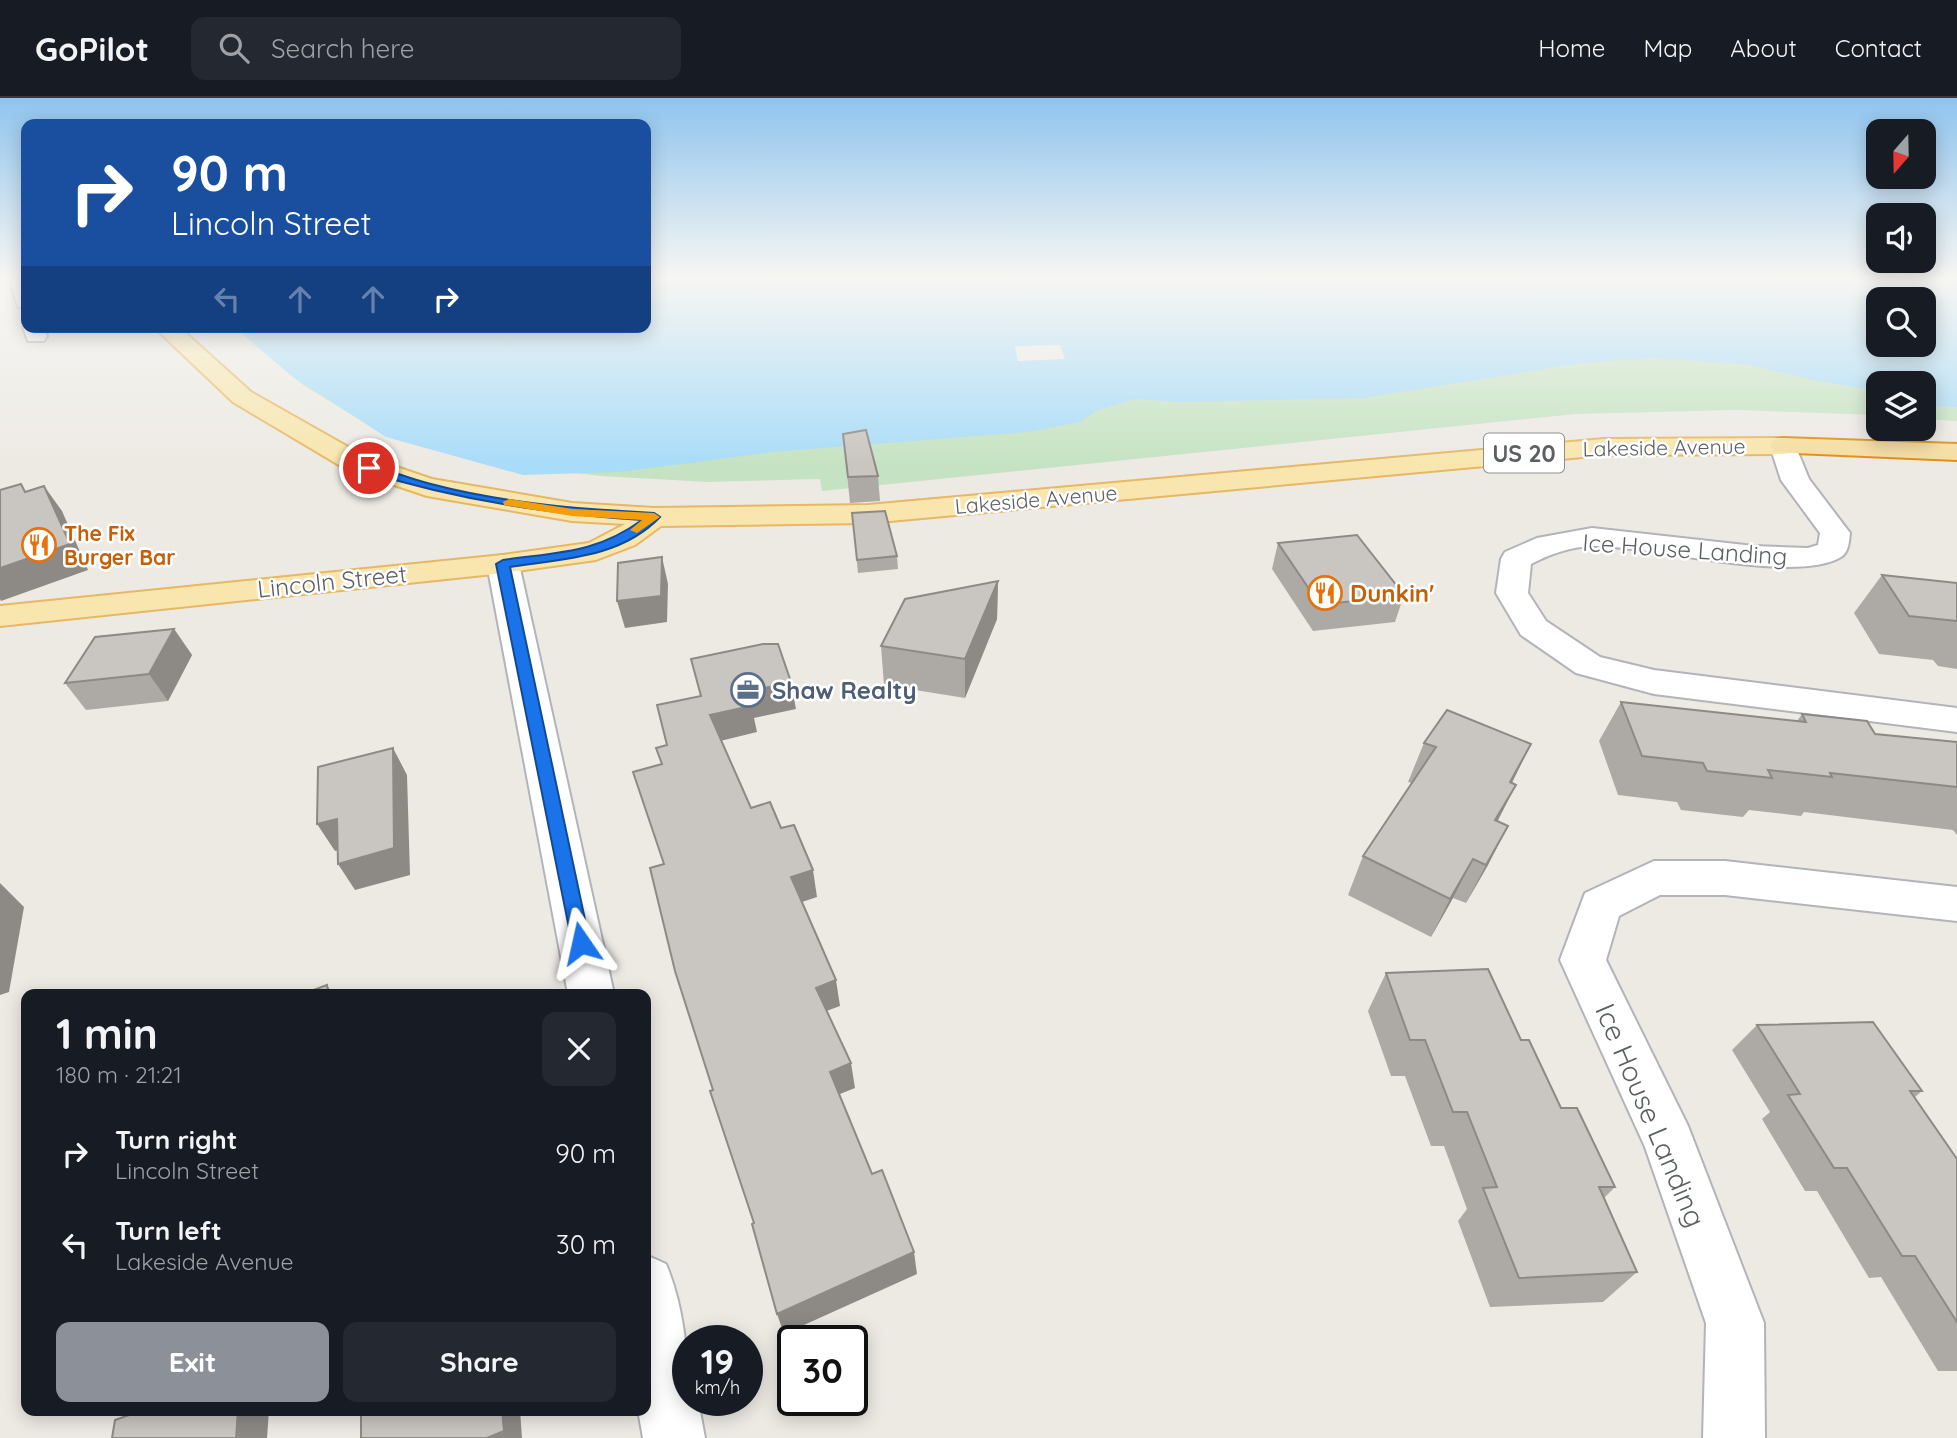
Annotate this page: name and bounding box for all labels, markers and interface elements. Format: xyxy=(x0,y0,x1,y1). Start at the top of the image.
search box xyxy=(191,17,681,80)
text: GoPilot xyxy=(35,28,149,69)
icon: search xyxy=(215,29,253,67)
text: Search here xyxy=(271,32,414,65)
text: Home xyxy=(1538,33,1605,63)
text: Map xyxy=(1643,33,1692,63)
text: About xyxy=(1730,33,1797,63)
text: Contact xyxy=(1835,33,1922,63)
north arrow xyxy=(1866,119,1936,189)
map controls xyxy=(1866,119,1936,441)
text: 90 m xyxy=(171,142,288,203)
icon: right xyxy=(56,147,147,238)
text: Lincoln Street xyxy=(171,203,371,243)
button: sound xyxy=(1866,203,1936,273)
icon: left xyxy=(208,280,246,318)
icon: ahead xyxy=(281,280,319,318)
icon: ahead xyxy=(354,280,392,318)
icon: right xyxy=(427,280,465,318)
button: search xyxy=(1866,287,1936,357)
button: layers xyxy=(1866,371,1936,441)
street label: Lakeside Avenue xyxy=(1582,433,1746,461)
road number: US 20 xyxy=(1484,434,1564,472)
pin xyxy=(339,438,399,498)
icon: arrive xyxy=(350,449,388,487)
street label: Lakeside Avenue xyxy=(954,479,1118,519)
place label: The Fix Burger Bar xyxy=(64,520,175,570)
restaurant icon: The Fix Burger Bar xyxy=(20,526,58,564)
street label: Ice House Landing xyxy=(1582,527,1788,571)
street label: Lincoln Street xyxy=(256,558,408,604)
restaurant icon: Dunkin' xyxy=(1306,574,1344,612)
place label: Dunkin' xyxy=(1350,578,1434,608)
office icon: Shaw Realty xyxy=(729,671,767,709)
place label: Shaw Realty xyxy=(772,675,916,705)
position arrow xyxy=(544,906,618,980)
street label: Ice House Landing xyxy=(1588,998,1714,1232)
text: 1 min xyxy=(56,1007,158,1060)
button: close xyxy=(542,1012,616,1086)
text: 180 m · 21:21 xyxy=(56,1060,182,1089)
text: Turn right xyxy=(115,1123,237,1156)
icon: right xyxy=(56,1135,94,1173)
text: 90 m xyxy=(555,1137,616,1170)
text: Lincoln Street xyxy=(115,1156,259,1185)
text: Turn left xyxy=(115,1214,222,1247)
icon: left xyxy=(56,1226,94,1264)
text: 30 m xyxy=(556,1228,616,1261)
text: Lakeside Avenue xyxy=(115,1247,294,1276)
button: Exit xyxy=(56,1322,329,1402)
button: Share xyxy=(343,1322,616,1402)
speed limit sign: 30 xyxy=(777,1325,868,1416)
text: 19 xyxy=(701,1339,734,1383)
text: km/h xyxy=(695,1376,740,1399)

